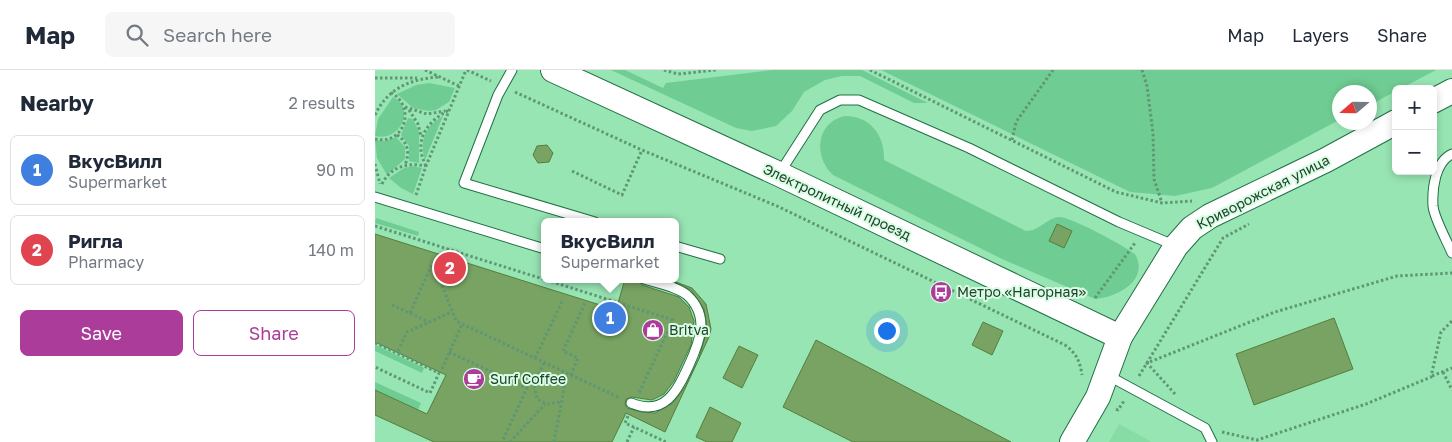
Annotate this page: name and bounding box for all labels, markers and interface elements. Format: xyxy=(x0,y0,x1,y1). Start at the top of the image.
search box xyxy=(105,12,455,57)
text: Map xyxy=(25,20,75,49)
icon: search xyxy=(123,21,151,49)
text: Search here xyxy=(163,23,272,46)
text: Map xyxy=(1227,24,1264,46)
text: Layers xyxy=(1292,24,1349,46)
text: Share xyxy=(1377,24,1427,46)
north arrow xyxy=(1332,85,1377,130)
map controls xyxy=(1392,85,1437,175)
button: + xyxy=(1392,85,1437,130)
text: Nearby xyxy=(20,90,94,116)
text: 2 results xyxy=(289,93,355,113)
button: − xyxy=(1392,130,1437,175)
text: ВкусВилл xyxy=(68,149,162,172)
street label: Криворожская улица xyxy=(1193,151,1332,232)
text: 1 xyxy=(33,160,41,180)
text: 90 m xyxy=(316,160,354,180)
street label: Электролитный проезд xyxy=(761,160,914,243)
text: Supermarket xyxy=(68,172,167,192)
popup xyxy=(541,218,679,283)
text: Ригла xyxy=(68,229,123,252)
text: ВкусВилл xyxy=(560,229,655,252)
text: 2 xyxy=(32,240,42,260)
text: 140 m xyxy=(308,240,354,260)
pin: 2 xyxy=(434,249,466,287)
text: Pharmacy xyxy=(68,252,144,272)
text: Supermarket xyxy=(560,252,660,272)
bus stop icon: Метро «Нагорная» xyxy=(929,280,953,304)
place label: Метро «Нагорная» xyxy=(957,283,1086,300)
pin: 1 xyxy=(594,299,626,337)
button: Save xyxy=(20,310,183,356)
button: Share xyxy=(193,310,355,356)
shop icon: Britva xyxy=(641,318,665,342)
your location xyxy=(874,318,900,344)
place label: Britva xyxy=(669,321,709,338)
cafe icon: Surf Coffee xyxy=(462,367,486,391)
place label: Surf Coffee xyxy=(490,370,566,387)

